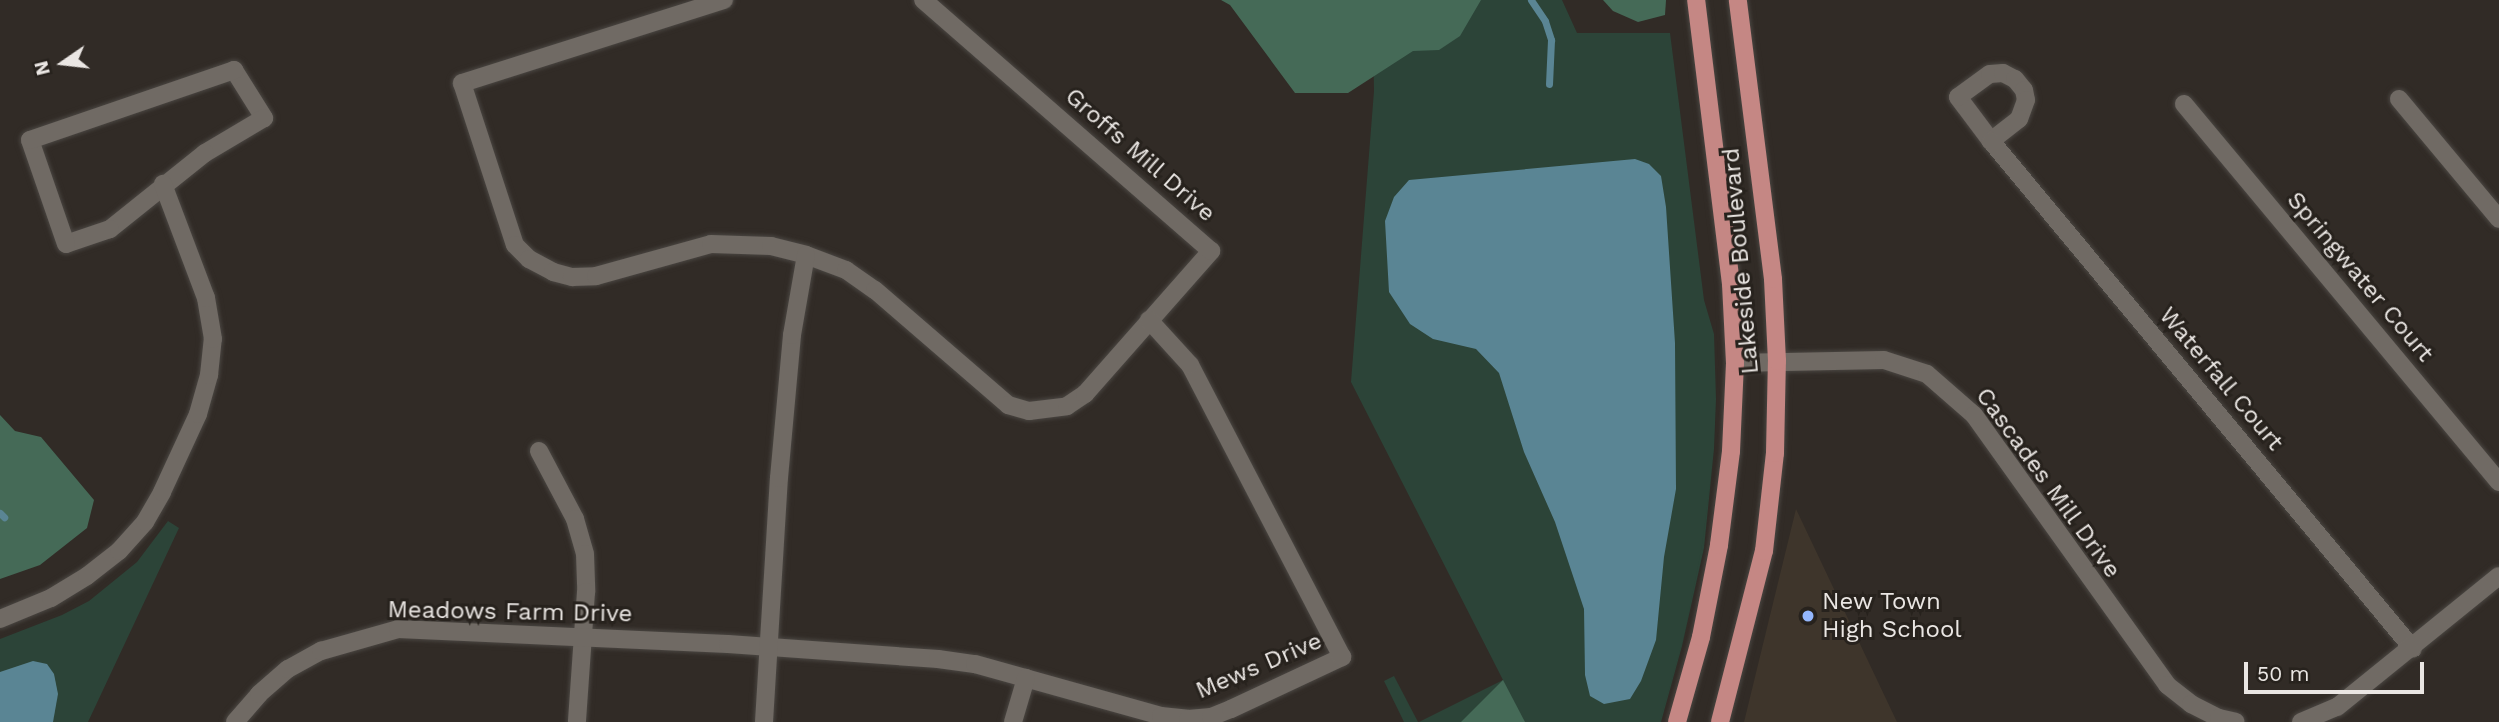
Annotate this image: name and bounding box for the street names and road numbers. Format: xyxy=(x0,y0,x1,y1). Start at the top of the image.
street label: Groffs Mill Drive xyxy=(1059,82,1221,228)
street label: Lakeside Boulevard xyxy=(1717,147,1765,375)
street label: Springwater Court xyxy=(2280,186,2440,368)
street label: Waterfall Court xyxy=(2152,301,2290,457)
street label: Cascades Mill Drive xyxy=(1969,382,2127,584)
street label: Meadows Farm Drive xyxy=(387,595,633,629)
street label: Mews Drive xyxy=(1192,627,1326,705)

